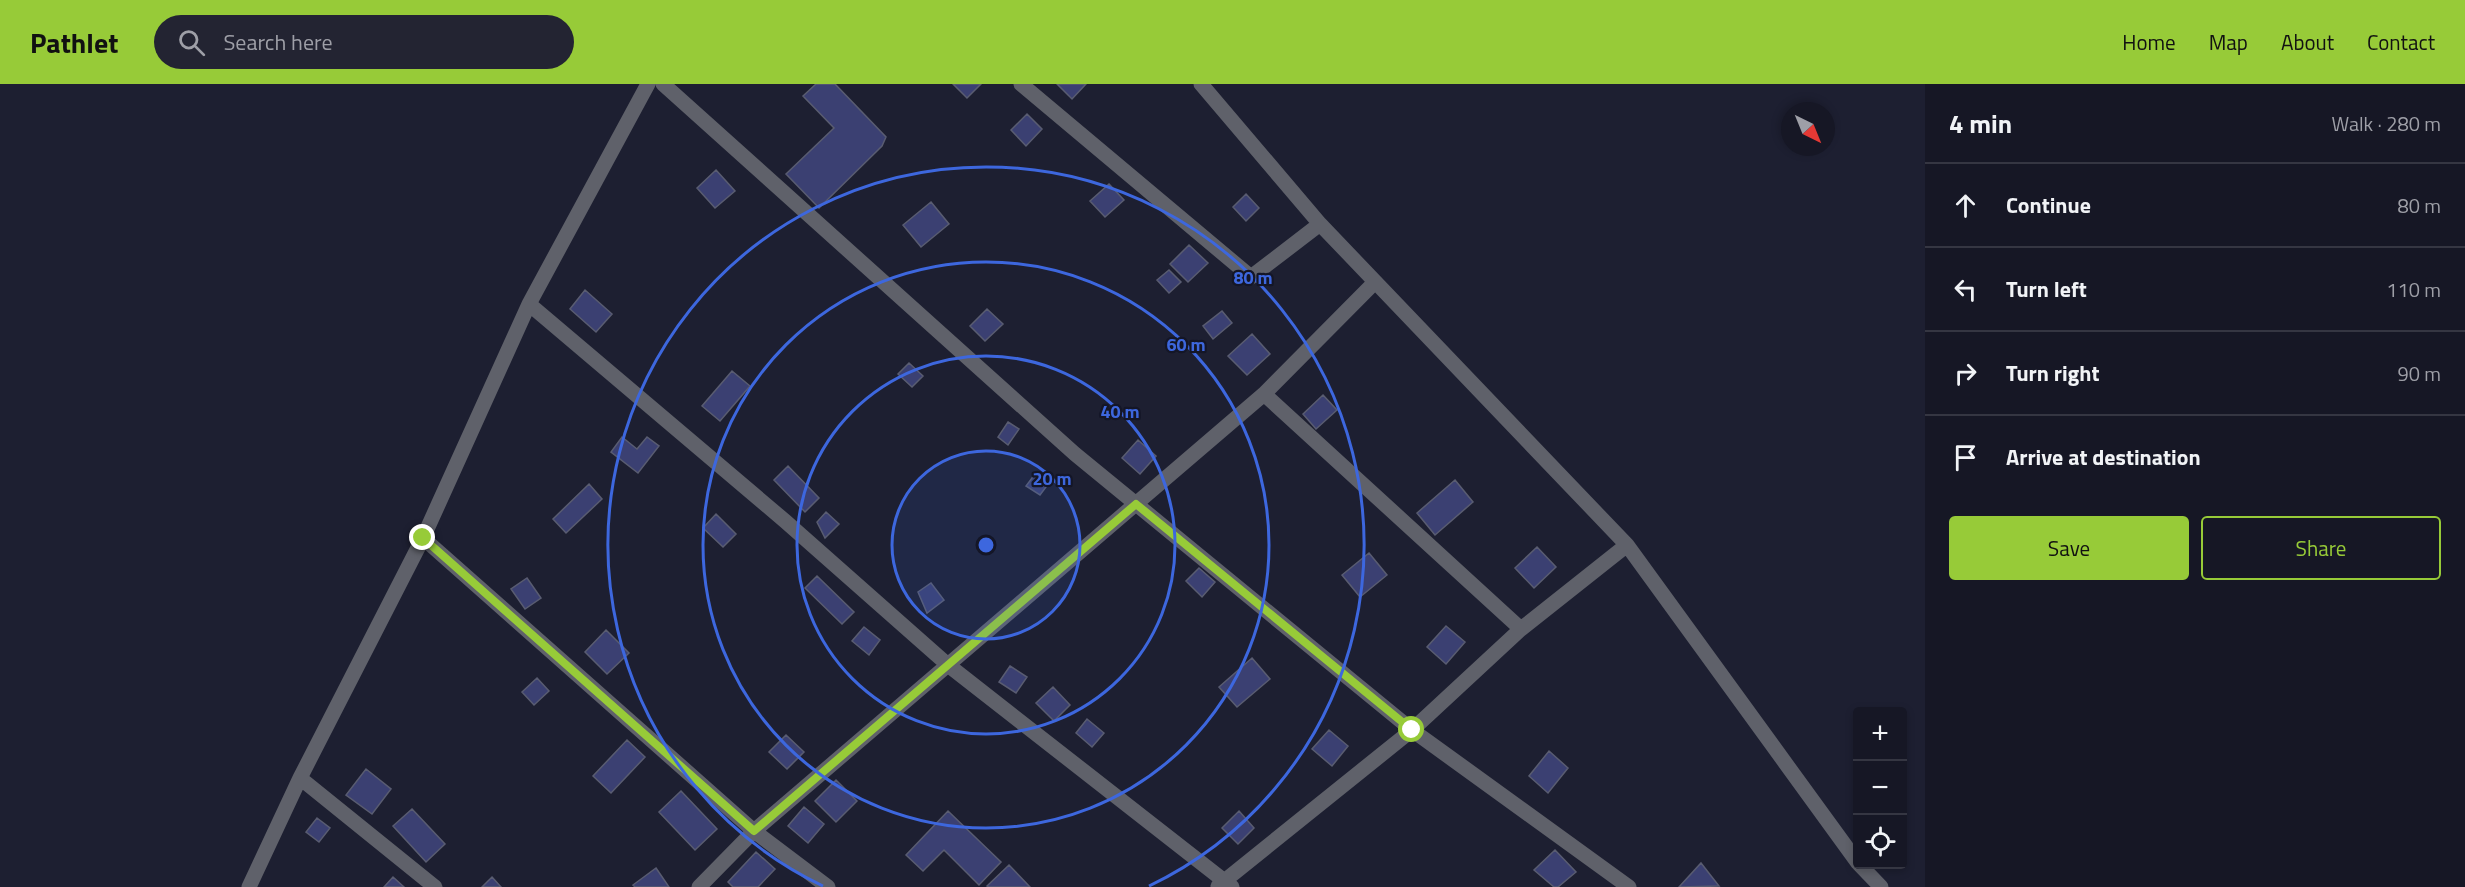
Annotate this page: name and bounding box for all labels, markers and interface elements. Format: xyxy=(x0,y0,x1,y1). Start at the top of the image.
search box xyxy=(154,15,574,69)
text: Pathlet xyxy=(30,21,118,64)
text: Search here xyxy=(223,25,333,59)
icon: search xyxy=(175,26,208,59)
text: Home xyxy=(2122,26,2176,58)
text: Map xyxy=(2209,26,2248,58)
text: About xyxy=(2281,26,2334,58)
text: Contact xyxy=(2367,26,2435,58)
north arrow xyxy=(1781,102,1835,156)
text: 4 min xyxy=(1949,104,2012,143)
text: Walk · 280 m xyxy=(2332,108,2441,139)
text: Continue xyxy=(2006,188,2091,222)
icon: ahead xyxy=(1949,189,1982,222)
text: 80 m xyxy=(2397,190,2441,221)
text: 80 m xyxy=(1233,264,1273,291)
text: Turn left xyxy=(2006,272,2087,306)
icon: left xyxy=(1949,273,1982,306)
text: 110 m xyxy=(2386,274,2441,305)
text: 60 m xyxy=(1166,331,1206,358)
text: Turn right xyxy=(2006,356,2100,390)
icon: right xyxy=(1949,357,1982,390)
text: 90 m xyxy=(2397,358,2441,389)
text: 40 m xyxy=(1100,398,1140,425)
text: Arrive at destination xyxy=(2006,440,2201,474)
icon: arrive xyxy=(1949,441,1982,474)
text: 20 m xyxy=(1032,465,1072,492)
button: Save xyxy=(1949,516,2189,580)
button: Share xyxy=(2201,516,2441,580)
route end xyxy=(409,524,435,550)
centre of rings xyxy=(976,535,996,555)
map controls xyxy=(1853,707,1907,869)
button: + xyxy=(1853,707,1907,761)
route start xyxy=(1398,716,1424,742)
button: − xyxy=(1853,761,1907,815)
button: locate xyxy=(1853,815,1907,869)

